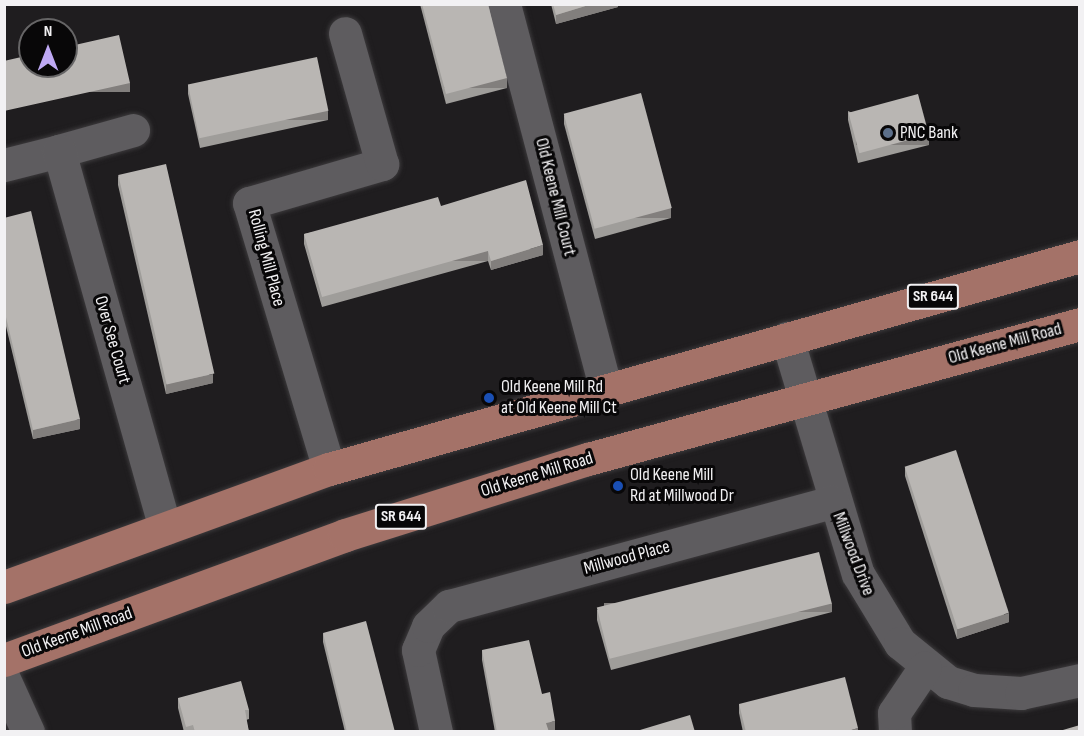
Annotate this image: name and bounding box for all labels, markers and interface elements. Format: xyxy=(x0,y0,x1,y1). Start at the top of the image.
north arrow xyxy=(18,18,78,78)
text: N xyxy=(44,22,52,41)
place label: PNC Bank xyxy=(900,122,958,144)
marker: PNC Bank xyxy=(881,126,895,140)
street label: Old Keene Mill Court xyxy=(530,136,580,258)
street label: Rolling Mill Place xyxy=(243,207,289,309)
road number: SR 644 xyxy=(906,284,960,310)
street label: Over See Court xyxy=(89,294,135,386)
street label: Old Keene Mill Road xyxy=(946,319,1064,369)
place label: Old Keene Mill Rd at Old Keene Mill Ct xyxy=(501,377,617,420)
marker: Old Keene Mill Rd at Old Keene Mill Ct xyxy=(482,391,496,405)
street label: Old Keene Mill Road xyxy=(478,448,596,502)
place label: Old Keene Mill Rd at Millwood Dr xyxy=(630,465,734,508)
marker: Old Keene Mill Rd at Millwood Dr xyxy=(611,479,625,493)
road number: SR 644 xyxy=(374,504,428,530)
street label: Millwood Drive xyxy=(827,509,879,599)
street label: Millwood Place xyxy=(582,536,672,580)
street label: Old Keene Mill Road xyxy=(19,603,135,663)

